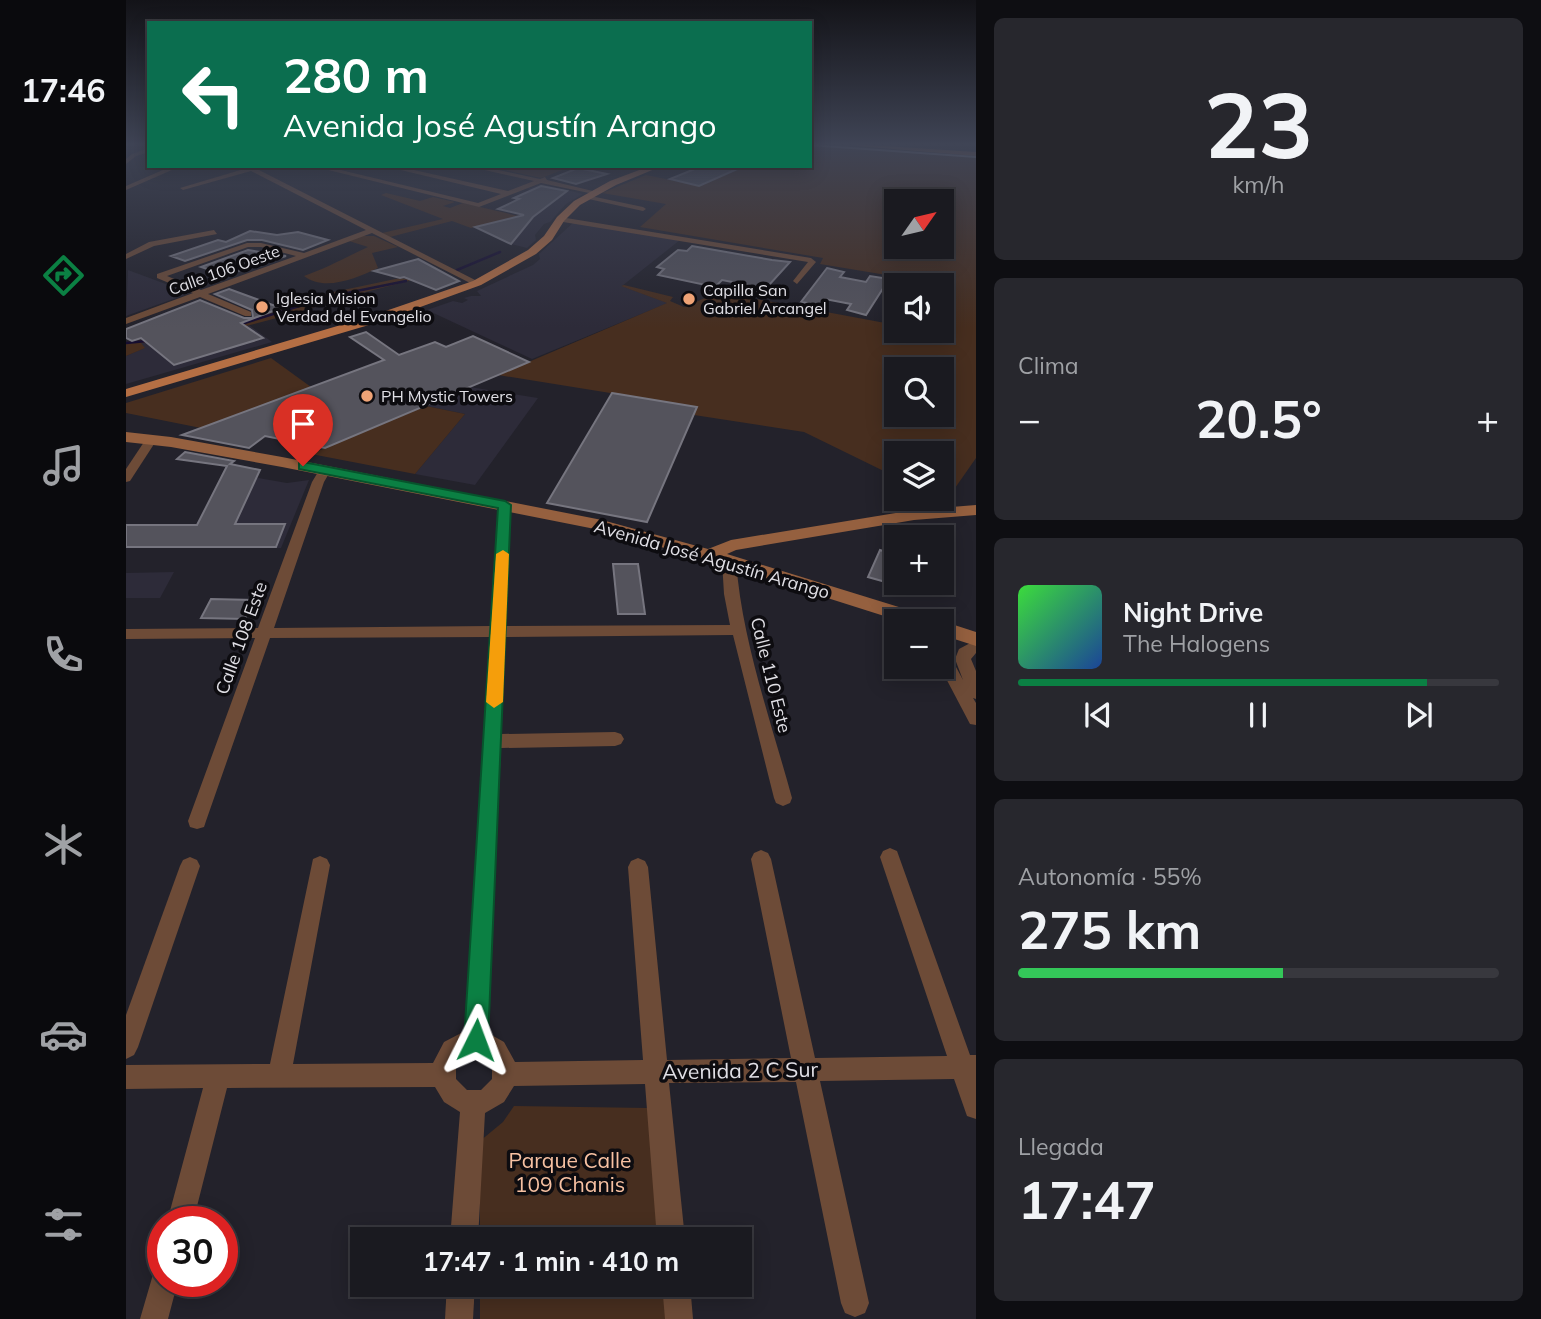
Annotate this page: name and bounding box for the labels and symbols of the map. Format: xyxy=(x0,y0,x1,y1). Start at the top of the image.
north arrow xyxy=(884,189,954,259)
street label: Calle 106 Oeste xyxy=(166,241,282,299)
place label: Capilla San Gabriel Arcangel xyxy=(703,280,827,318)
place label: Iglesia Mision Verdad del Evangelio xyxy=(276,288,432,326)
marker: Capilla San Gabriel Arcangel xyxy=(681,291,697,307)
marker: Iglesia Mision Verdad del Evangelio xyxy=(254,299,270,315)
place label: PH Mystic Towers xyxy=(381,386,513,406)
marker: PH Mystic Towers xyxy=(359,388,375,404)
pin xyxy=(273,394,333,466)
street label: Avenida José Agustín Arango xyxy=(592,514,832,604)
street label: Calle 108 Este xyxy=(210,579,272,697)
street label: Calle 110 Este xyxy=(746,615,796,735)
position arrow xyxy=(439,1003,513,1077)
street label: Avenida 2 C Sur xyxy=(662,1056,819,1084)
park label: Parque Calle 109 Chanis xyxy=(509,1147,631,1197)
speed limit sign: 30 xyxy=(147,1206,238,1297)

